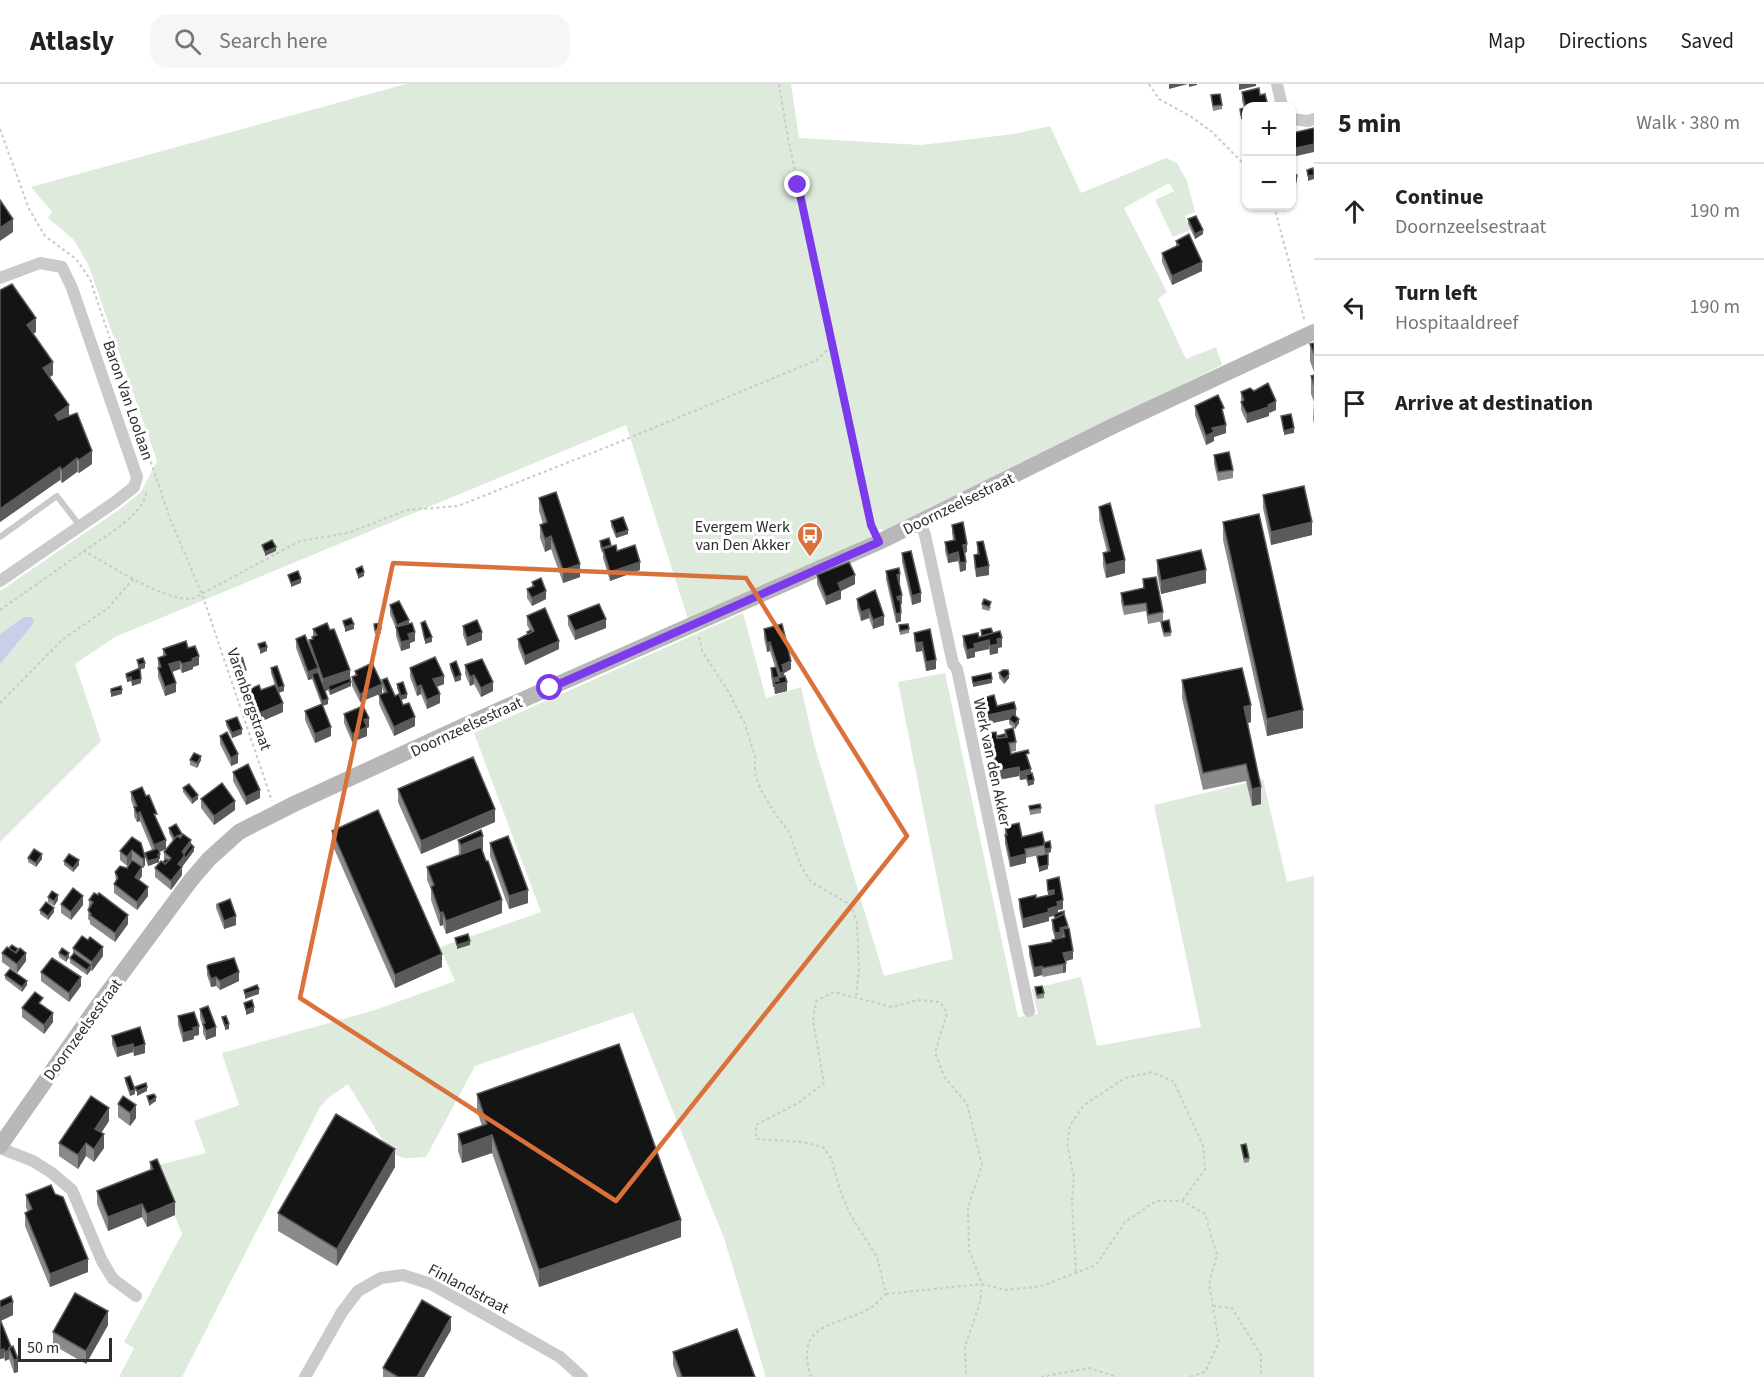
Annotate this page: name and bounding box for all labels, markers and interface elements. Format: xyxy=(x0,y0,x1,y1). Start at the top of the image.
search box xyxy=(150,14,570,68)
text: Atlasly xyxy=(30,21,114,61)
icon: search xyxy=(171,25,204,58)
text: Search here xyxy=(219,25,328,57)
text: Map xyxy=(1488,26,1526,56)
text: Directions xyxy=(1559,26,1647,56)
text: Saved xyxy=(1680,26,1734,56)
map controls xyxy=(1242,102,1296,210)
button: + xyxy=(1242,102,1296,156)
text: 5 min xyxy=(1338,105,1401,142)
text: Walk · 380 m xyxy=(1636,109,1740,137)
button: − xyxy=(1242,156,1296,210)
route end xyxy=(784,171,810,197)
text: Continue xyxy=(1395,181,1484,213)
icon: ahead xyxy=(1338,195,1371,228)
text: 190 m xyxy=(1690,197,1740,225)
text: Doornzeelsestraat xyxy=(1395,213,1546,241)
text: Turn left xyxy=(1395,277,1477,309)
icon: left xyxy=(1338,291,1371,324)
text: 190 m xyxy=(1690,293,1740,321)
text: Hospitaaldreef xyxy=(1395,309,1518,337)
street label: Baron Van Loolaan xyxy=(97,338,159,463)
icon: arrive xyxy=(1338,387,1371,420)
text: Arrive at destination xyxy=(1395,387,1593,419)
street label: Doornzeelsestraat xyxy=(899,467,1018,540)
place label: Evergem Werk van Den Akker xyxy=(695,516,790,556)
bus stop icon: Evergem Werk van Den Akker xyxy=(795,520,825,558)
street label: Varenbergstraat xyxy=(221,645,277,754)
route start xyxy=(536,674,562,700)
street label: Doornzeelsestraat xyxy=(407,691,526,762)
street label: Werk van den Akker xyxy=(968,696,1016,829)
street label: Doornzeelsestraat xyxy=(38,974,128,1085)
street label: Finlandstraat xyxy=(424,1258,513,1320)
scale bar xyxy=(18,1335,112,1362)
text: 50 m xyxy=(27,1337,59,1359)

